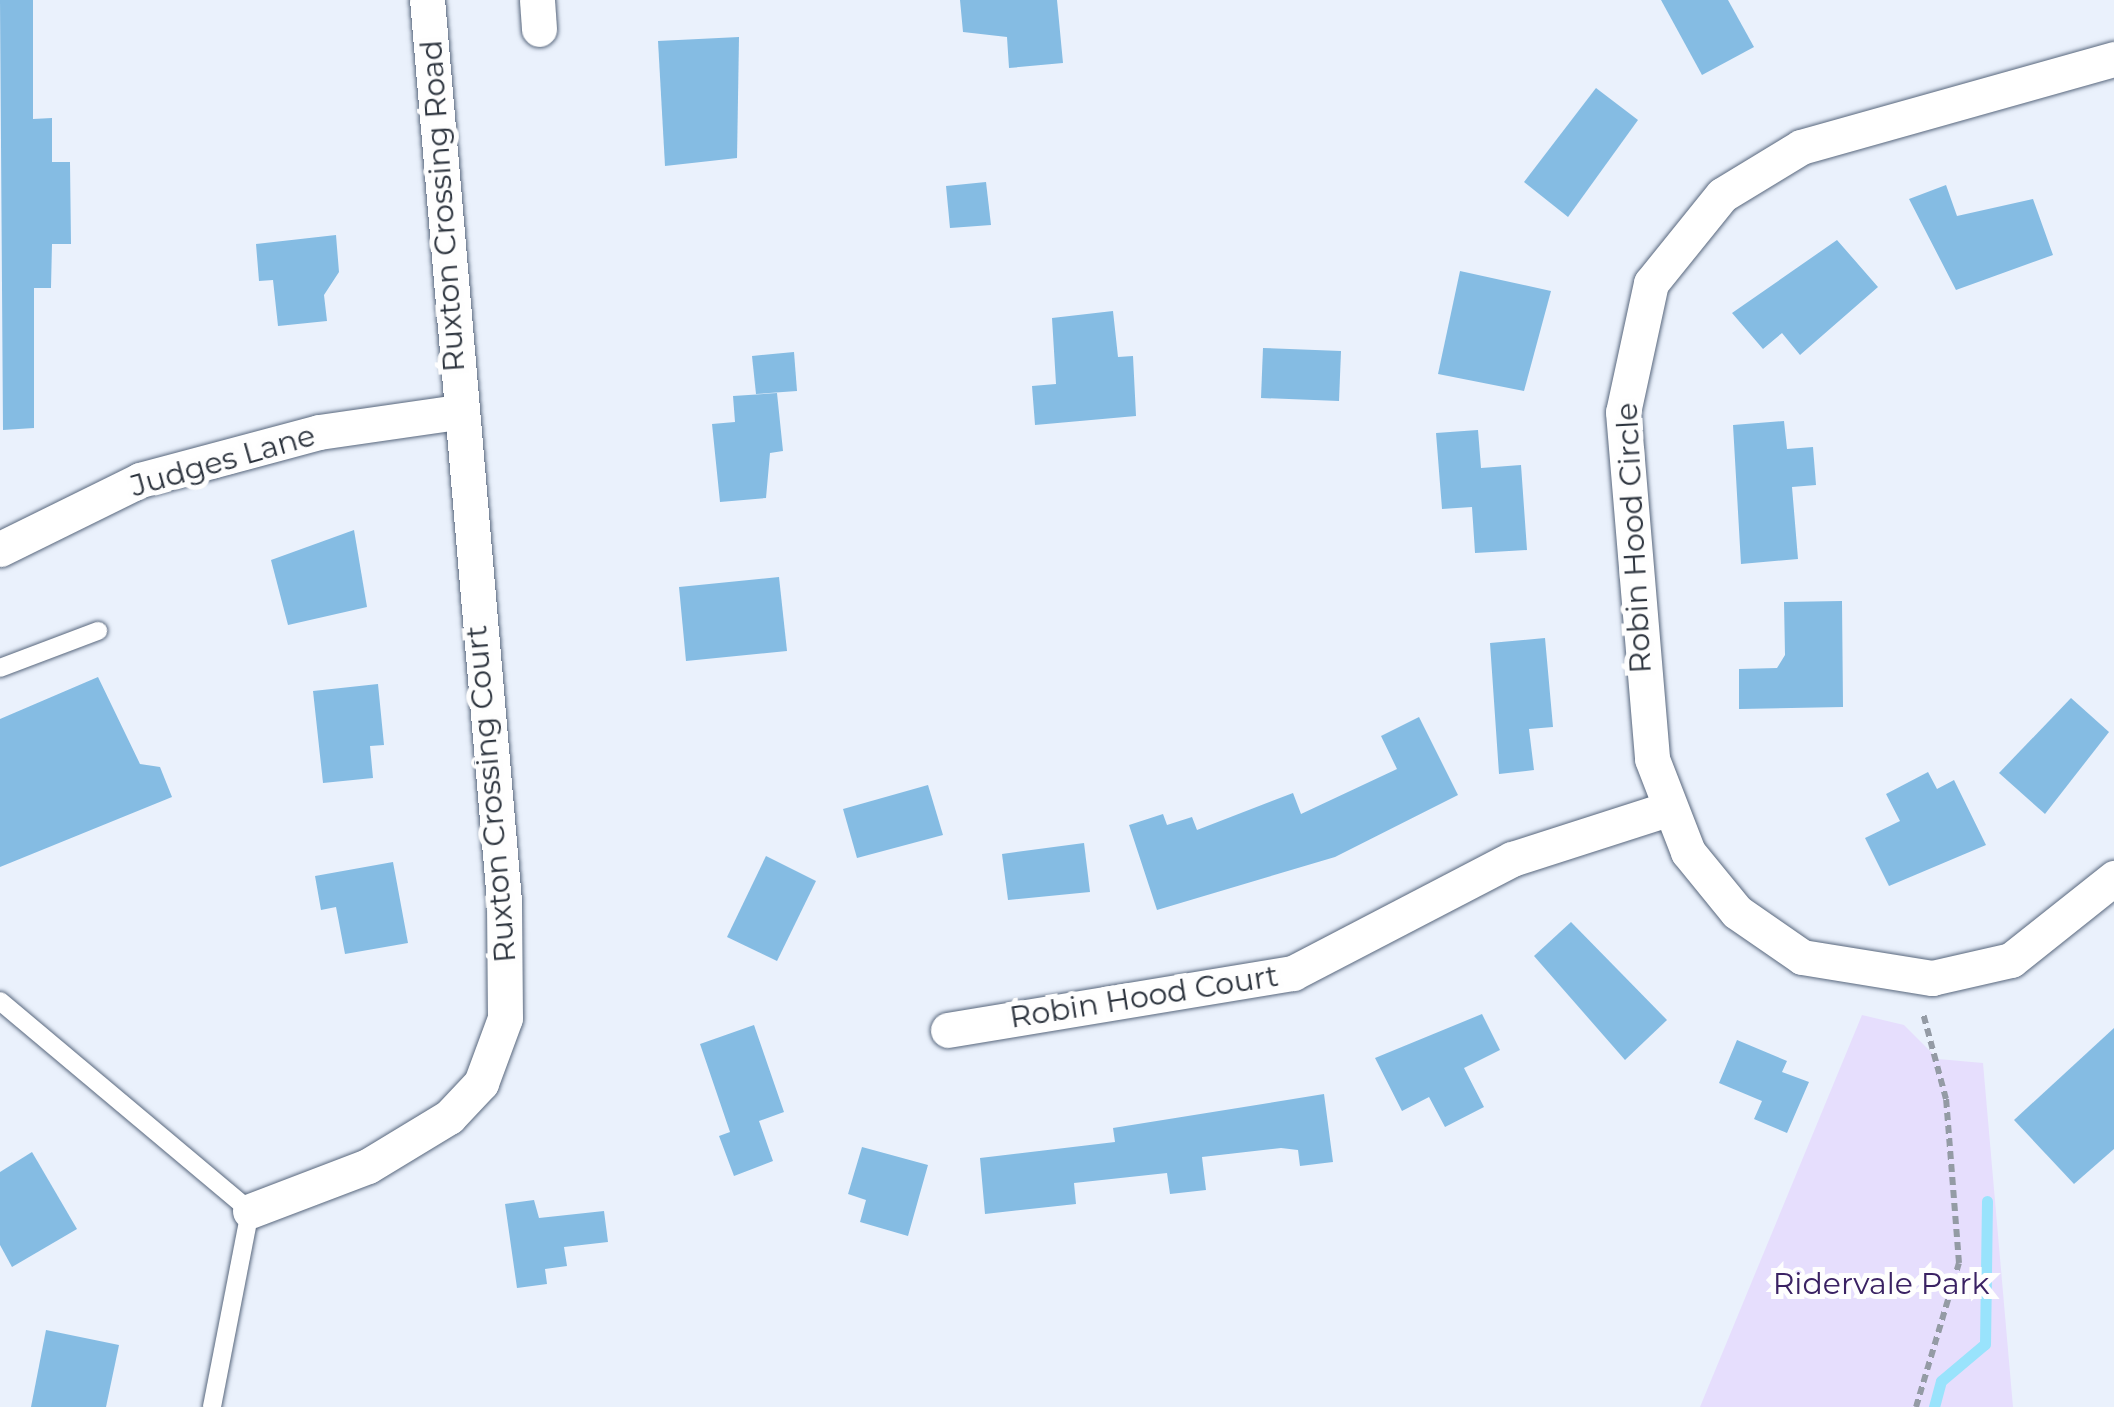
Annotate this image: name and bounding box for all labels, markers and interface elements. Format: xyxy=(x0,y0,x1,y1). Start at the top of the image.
street label: Ruxton Crossing Road xyxy=(413,39,473,373)
street label: Robin Hood Circle xyxy=(1609,402,1659,674)
street label: Judges Lane xyxy=(126,417,320,505)
street label: Ruxton Crossing Court xyxy=(458,624,524,964)
street label: Robin Hood Court xyxy=(1007,958,1281,1036)
park label: Ridervale Park xyxy=(1773,1266,1989,1302)

